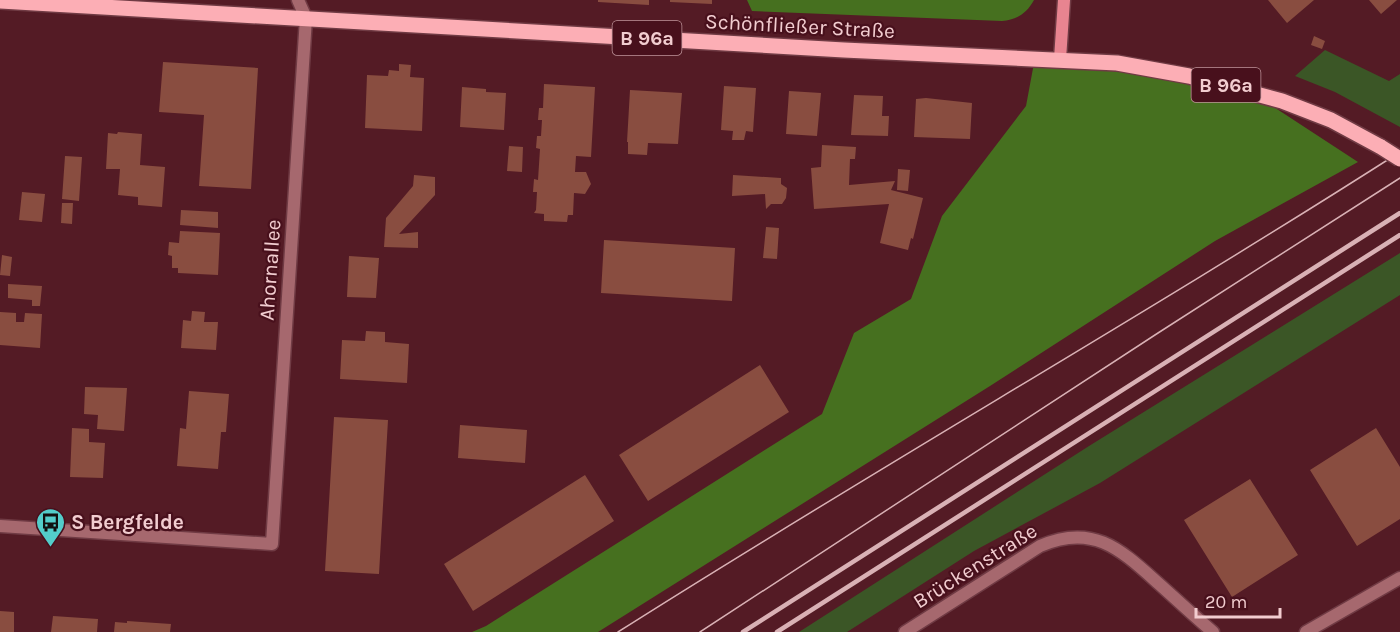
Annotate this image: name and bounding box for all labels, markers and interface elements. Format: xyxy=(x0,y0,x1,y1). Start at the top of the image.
street label: Schönfließer Straße xyxy=(704,9,896,43)
road number: B 96a xyxy=(612,21,682,55)
road number: B 96a xyxy=(1192,68,1260,102)
street label: Ahornallee xyxy=(254,219,286,321)
bus stop icon: S Bergfelde xyxy=(34,506,66,548)
place label: S Bergfelde xyxy=(71,510,184,534)
street label: Brückenstraße xyxy=(909,518,1041,614)
scale bar xyxy=(1196,581,1280,619)
text: 20 m xyxy=(1205,591,1247,613)

